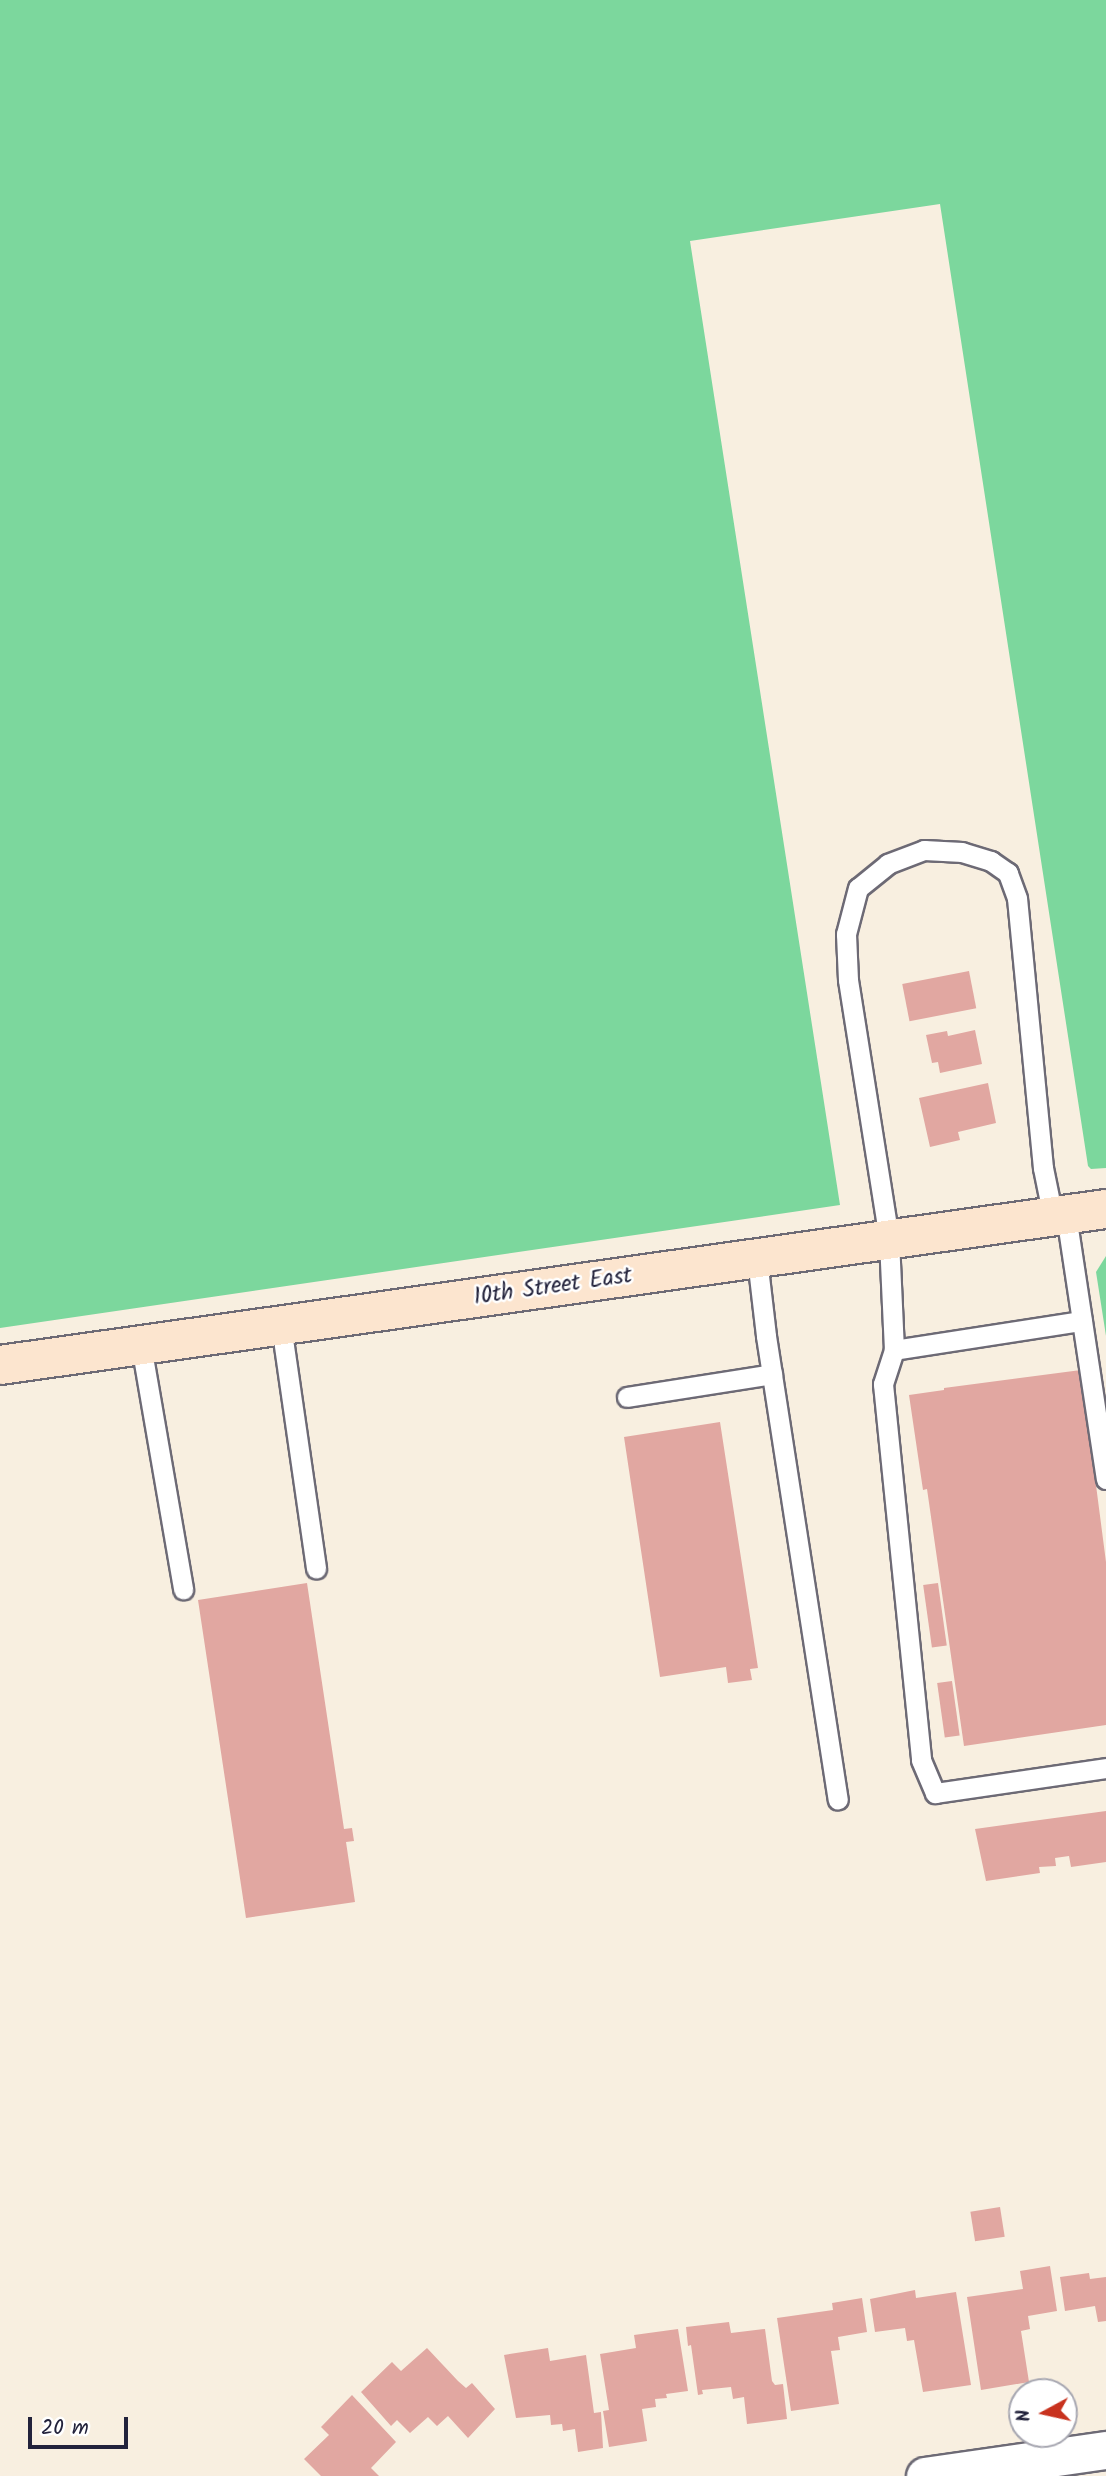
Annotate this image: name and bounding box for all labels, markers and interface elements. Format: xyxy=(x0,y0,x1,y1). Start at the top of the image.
street label: 10th Street East xyxy=(472,1262,634,1312)
north arrow xyxy=(1008,2378,1078,2448)
scale bar xyxy=(32,2402,131,2446)
text: N xyxy=(1008,2408,1040,2424)
text: 20 m xyxy=(41,2412,89,2445)

